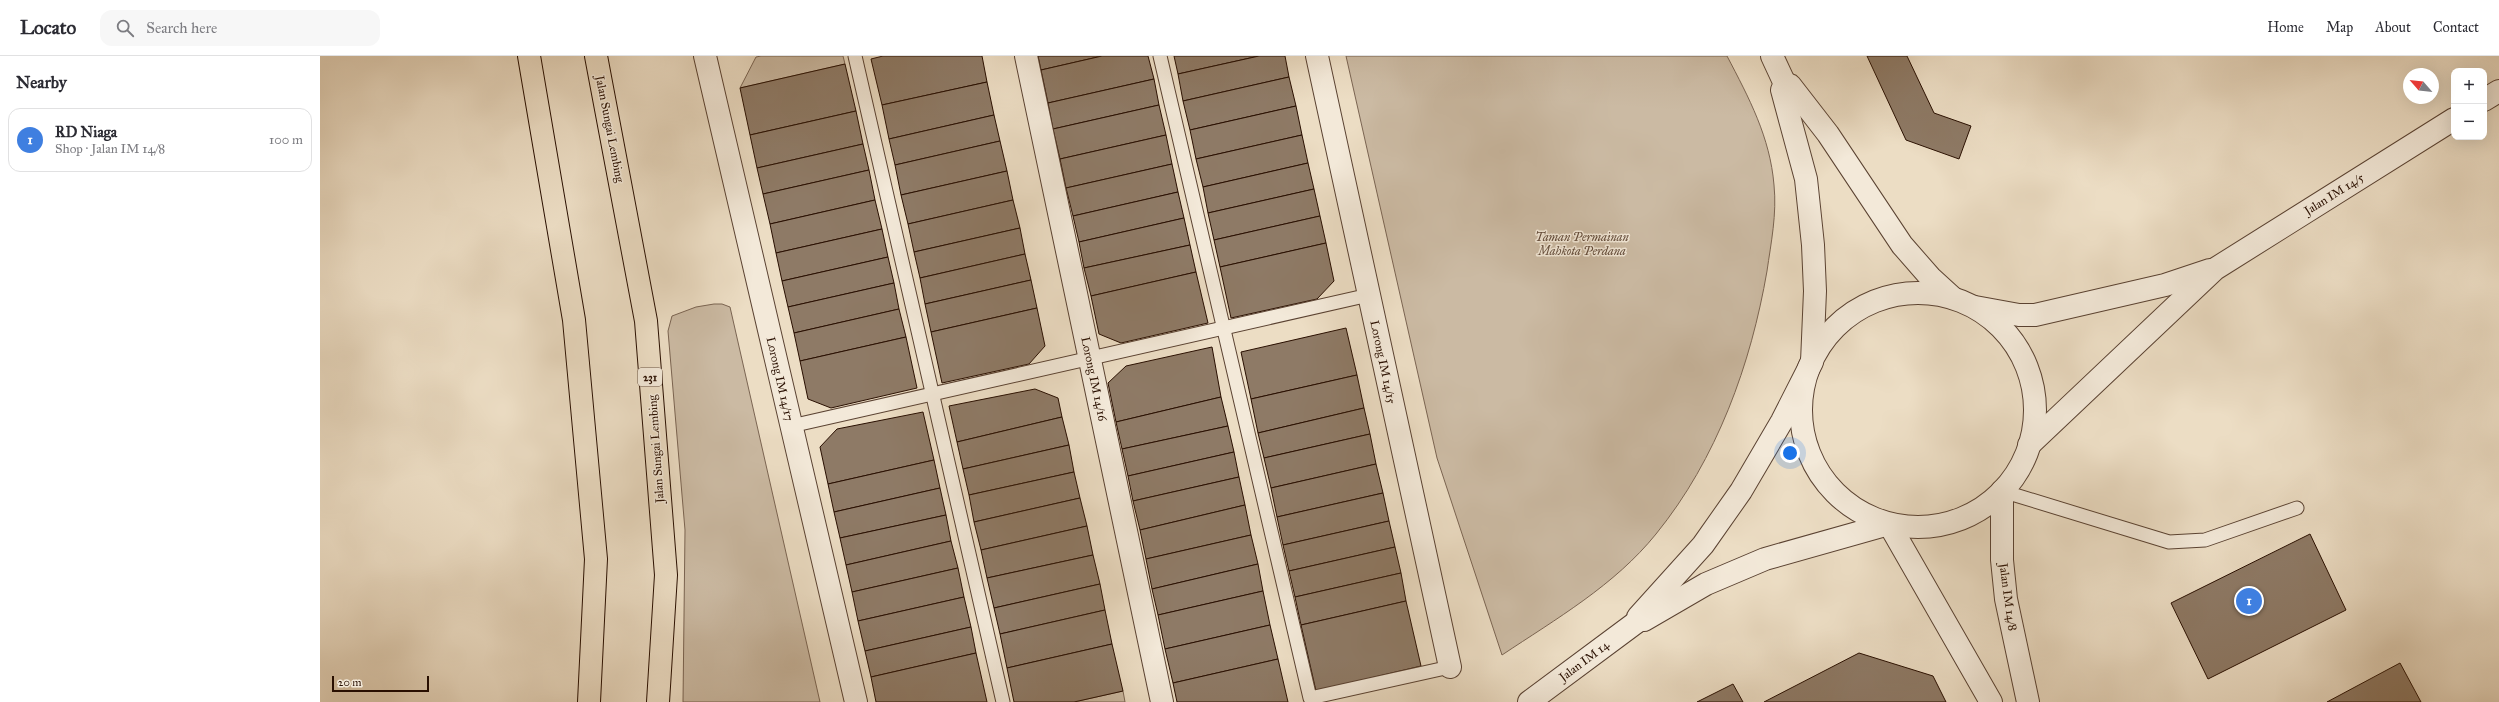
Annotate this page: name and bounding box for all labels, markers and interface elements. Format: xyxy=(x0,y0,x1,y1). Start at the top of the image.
search box xyxy=(100,10,380,46)
text: Locato xyxy=(20,16,76,39)
icon: search xyxy=(114,17,136,39)
text: Search here xyxy=(146,19,217,37)
text: Home xyxy=(2267,19,2304,36)
text: Map xyxy=(2326,19,2353,36)
text: About xyxy=(2375,19,2411,36)
text: Contact xyxy=(2433,19,2479,36)
north arrow xyxy=(2403,68,2439,104)
map controls xyxy=(2451,68,2487,140)
button: + xyxy=(2451,68,2487,104)
text: Nearby xyxy=(16,72,67,93)
street label: Jalan Sungai Lembing xyxy=(591,72,627,184)
button: − xyxy=(2451,104,2487,140)
text: RD Niaga xyxy=(55,123,117,141)
text: 1 xyxy=(27,132,33,148)
text: 100 m xyxy=(269,132,303,148)
text: Shop · Jalan IM 14/8 xyxy=(55,141,165,157)
street label: Jalan IM 14/5 xyxy=(2300,170,2367,220)
park label: Taman Permainan Mahkota Perdana xyxy=(1535,230,1629,258)
street label: Lorong IM 14/15 xyxy=(1366,319,1399,406)
street label: Lorong IM 14/17 xyxy=(763,335,797,423)
street label: Lorong IM 14/16 xyxy=(1077,336,1110,423)
road number: 231 xyxy=(638,368,662,386)
street label: Jalan Sungai Lembing xyxy=(645,394,668,506)
your location xyxy=(1780,443,1800,463)
street label: Jalan IM 14/8 xyxy=(1995,560,2020,632)
pin: 1 xyxy=(2236,586,2262,616)
street label: Jalan IM 14 xyxy=(1555,638,1612,686)
scale bar xyxy=(332,674,429,693)
text: 20 m xyxy=(338,676,361,689)

